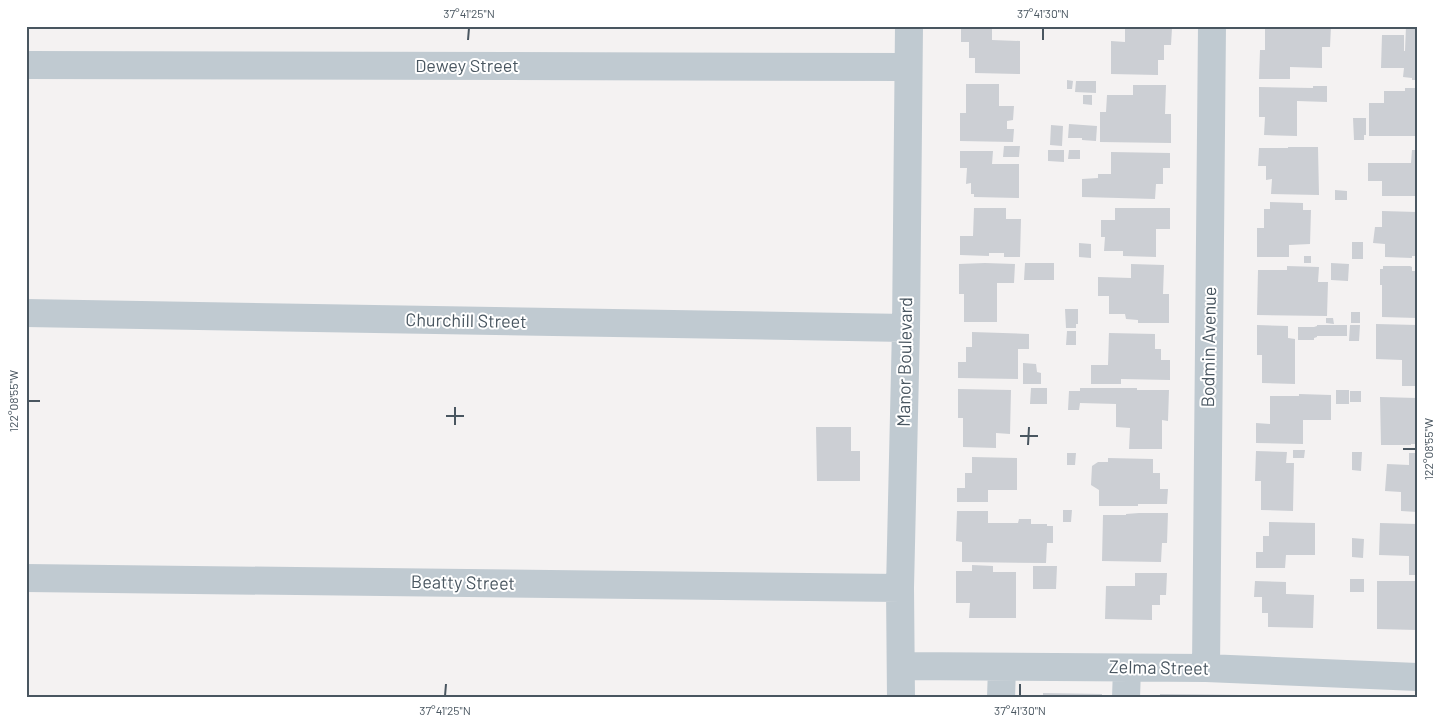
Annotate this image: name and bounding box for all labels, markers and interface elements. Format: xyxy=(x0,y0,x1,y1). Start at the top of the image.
text: 37°41'25"N xyxy=(443,6,495,20)
text: 37°41'30"N xyxy=(1017,6,1069,20)
street label: Dewey Street xyxy=(415,54,519,76)
street label: Bodmin Avenue xyxy=(1196,286,1220,408)
street label: Manor Boulevard xyxy=(892,297,916,427)
street label: Churchill Street xyxy=(405,308,527,332)
text: 122°08'55"W xyxy=(6,369,20,432)
text: 122°08'55"W xyxy=(1421,417,1435,480)
street label: Beatty Street xyxy=(411,570,515,594)
street label: Zelma Street xyxy=(1109,655,1209,679)
text: 37°41'25"N xyxy=(419,703,471,717)
text: 37°41'30"N xyxy=(994,703,1046,717)

